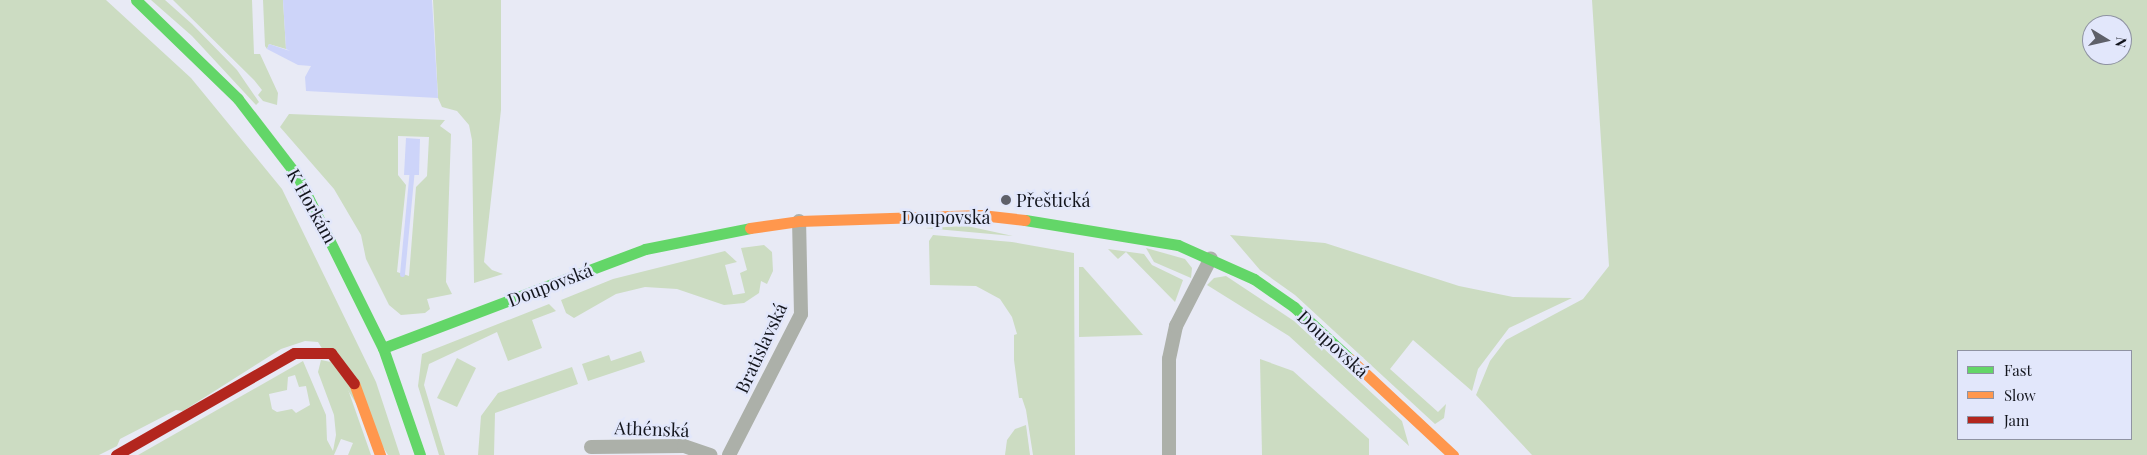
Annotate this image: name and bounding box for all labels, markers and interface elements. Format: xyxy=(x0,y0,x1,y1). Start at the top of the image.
north arrow xyxy=(2082,15,2132,65)
text: N xyxy=(2111,36,2131,49)
street label: K Horkám xyxy=(283,165,341,247)
place label: Přeštická xyxy=(1016,189,1090,211)
marker: Přeštická xyxy=(1000,194,1012,206)
street label: Doupovská xyxy=(902,206,990,228)
street label: Doupovská xyxy=(505,259,595,311)
street label: Bratislavská xyxy=(731,299,791,397)
street label: Doupovská xyxy=(1293,306,1373,382)
legend xyxy=(1957,350,2132,440)
text: Fast xyxy=(2004,360,2032,380)
text: Slow xyxy=(2004,385,2036,405)
text: Jam xyxy=(2004,410,2029,430)
street label: Athénská xyxy=(614,417,690,441)

